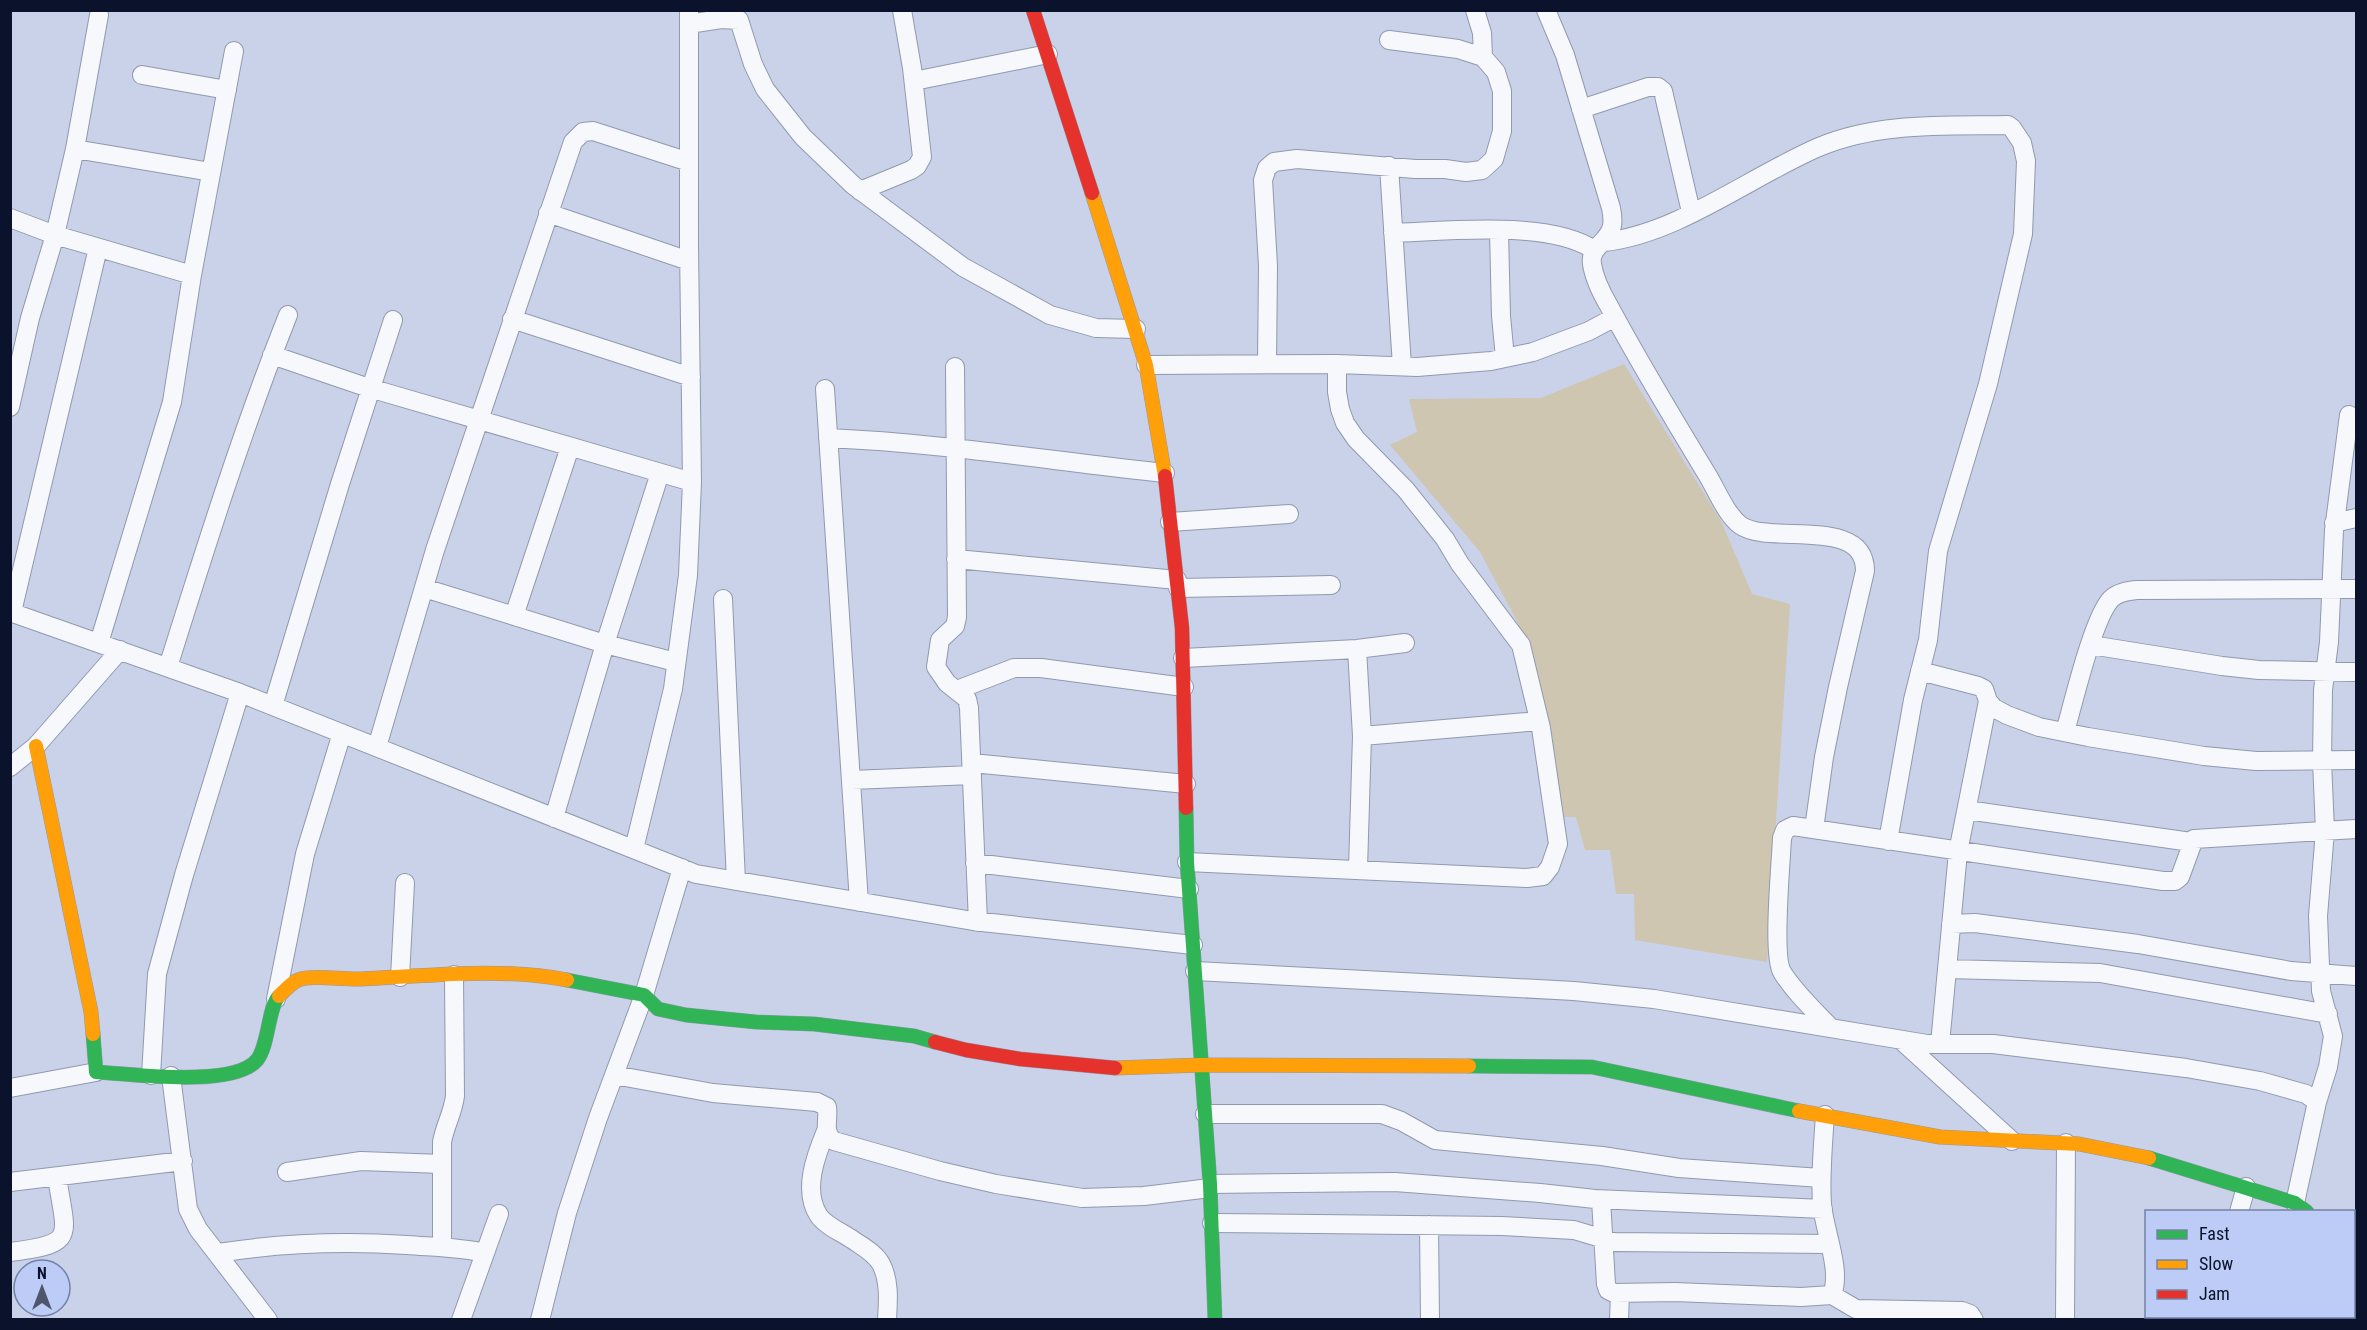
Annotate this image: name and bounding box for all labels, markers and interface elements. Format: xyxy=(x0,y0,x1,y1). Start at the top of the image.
legend xyxy=(2145,1210,2355,1318)
text: Fast xyxy=(2199,1223,2230,1244)
text: Slow xyxy=(2199,1253,2234,1274)
north arrow xyxy=(12,1258,72,1318)
text: N xyxy=(37,1264,47,1283)
text: Jam xyxy=(2199,1283,2230,1304)

